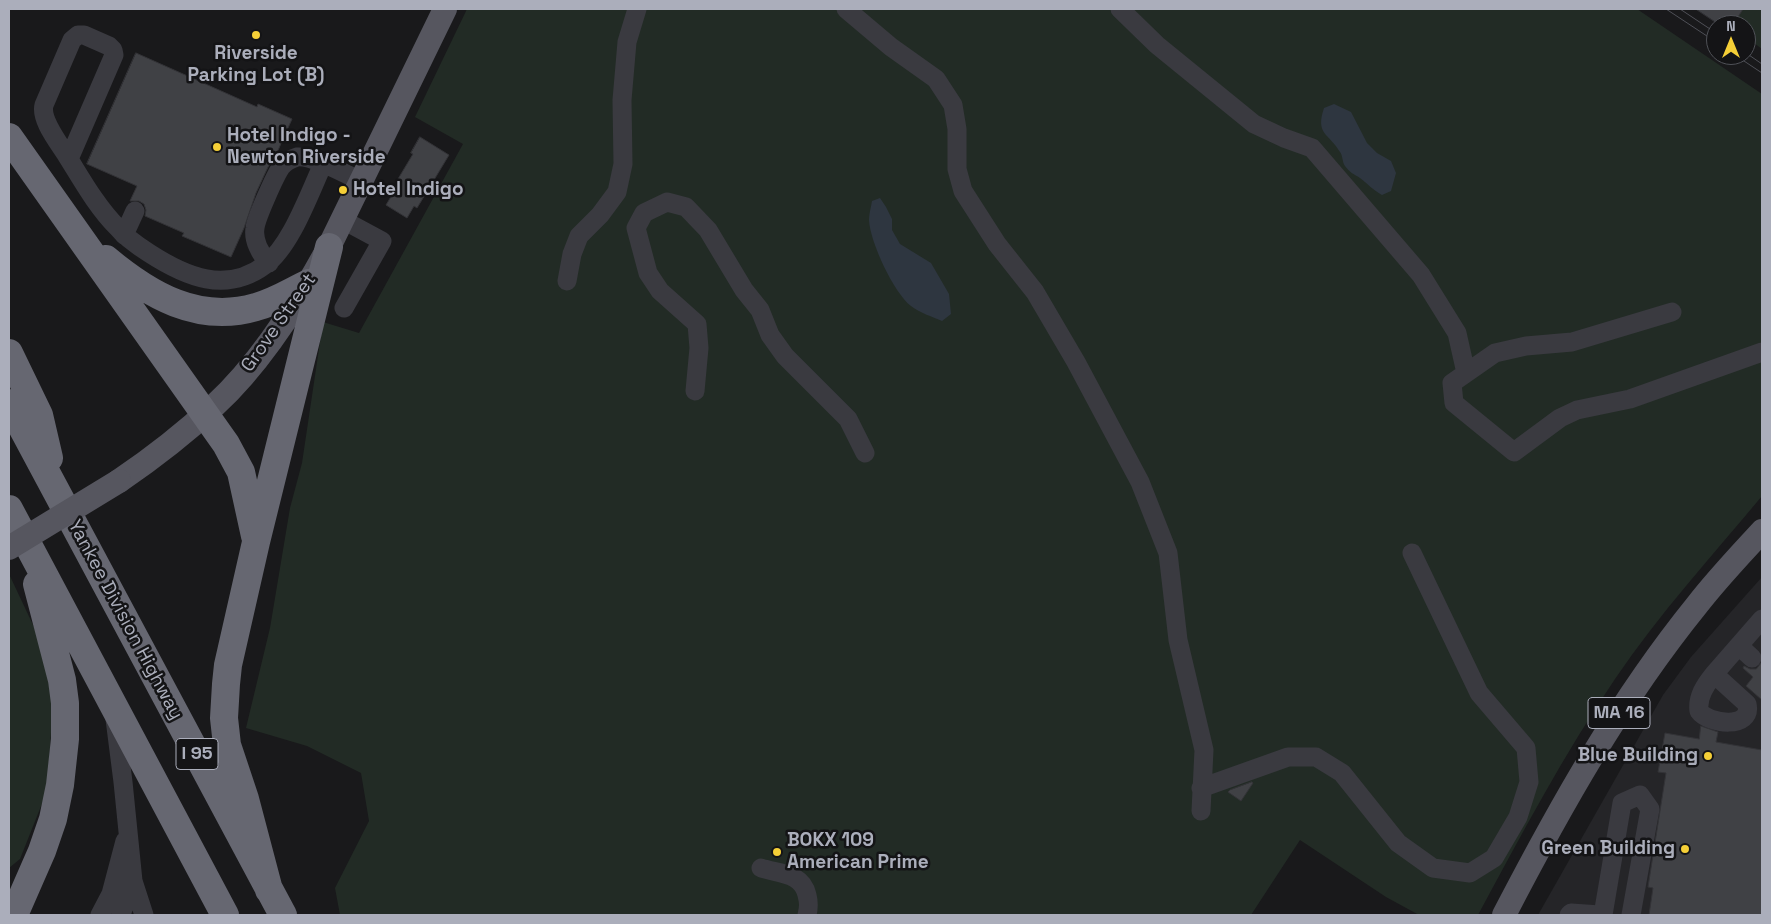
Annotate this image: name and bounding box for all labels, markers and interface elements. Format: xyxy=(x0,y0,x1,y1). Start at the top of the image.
north arrow xyxy=(1706,15,1756,65)
text: N xyxy=(1726,17,1736,35)
marker: Riverside Parking Lot (B) xyxy=(250,29,262,41)
place label: Riverside Parking Lot (B) xyxy=(188,43,324,87)
place label: Hotel Indigo - Newton Riverside xyxy=(227,125,386,169)
marker: Hotel Indigo - Newton Riverside xyxy=(211,141,223,153)
place label: Hotel Indigo xyxy=(353,179,464,201)
marker: Hotel Indigo xyxy=(337,184,349,196)
street label: Grove Street xyxy=(237,269,321,377)
street label: Yankee Division Highway xyxy=(63,516,187,724)
road number: MA 16 xyxy=(1588,698,1650,728)
road number: I 95 xyxy=(176,739,218,770)
place label: Blue Building xyxy=(1577,745,1698,767)
marker: Blue Building xyxy=(1702,750,1714,762)
place label: BOKX 109 American Prime xyxy=(787,830,929,874)
place label: Green Building xyxy=(1541,838,1675,860)
marker: Green Building xyxy=(1679,843,1691,855)
marker: BOKX 109 American Prime xyxy=(771,846,783,858)

